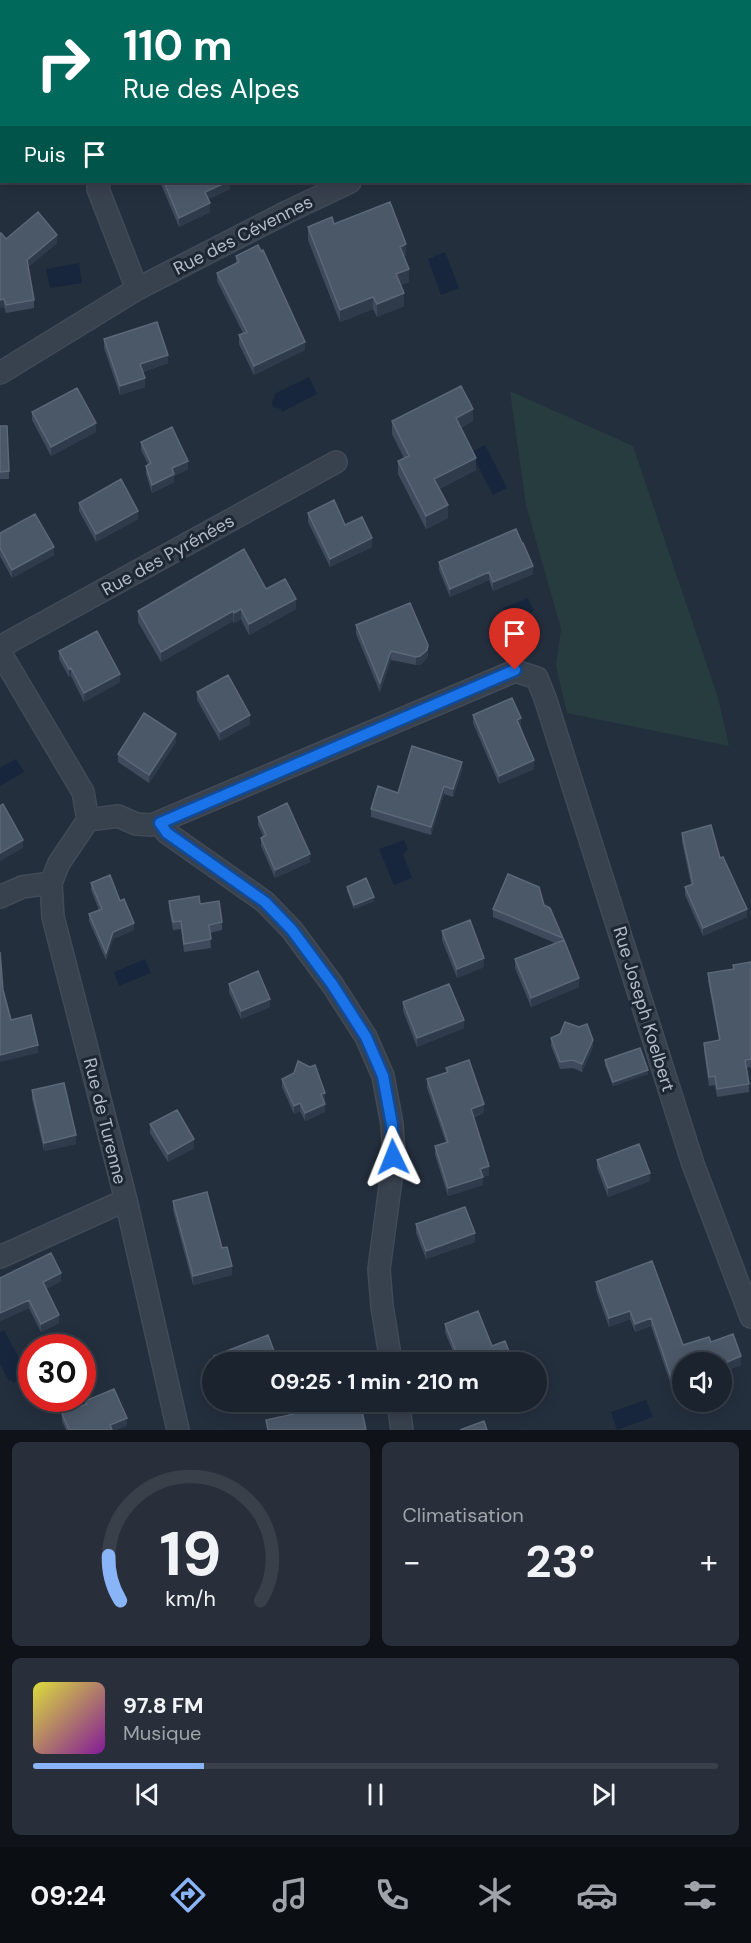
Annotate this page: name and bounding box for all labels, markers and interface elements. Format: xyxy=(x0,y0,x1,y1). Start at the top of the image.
text: 110 m xyxy=(123,18,233,73)
icon: right xyxy=(24,24,102,102)
text: Rue des Alpes xyxy=(123,71,300,106)
icon: arrive xyxy=(78,138,111,171)
text: Puis xyxy=(24,140,66,169)
street label: Rue des Cévennes xyxy=(169,190,317,280)
street label: Rue des Pyrénées xyxy=(97,509,239,601)
pin xyxy=(489,608,540,670)
icon: arrive xyxy=(498,617,531,650)
street label: Rue Joseph Koelbert xyxy=(607,924,681,1094)
street label: Rue de Turenne xyxy=(78,1055,132,1187)
position arrow xyxy=(361,1125,425,1189)
speed limit sign: 30 xyxy=(18,1334,96,1412)
map controls xyxy=(672,1352,732,1412)
button: sound xyxy=(672,1352,732,1412)
text: 09:25 · 1 min · 210 m xyxy=(270,1367,479,1396)
text: Climatisation xyxy=(403,1502,524,1528)
text: 19 xyxy=(160,1513,222,1594)
text: 23° xyxy=(526,1532,595,1591)
text: − xyxy=(403,1540,421,1583)
text: + xyxy=(700,1540,718,1583)
text: km/h xyxy=(165,1585,216,1613)
text: 97.8 FM xyxy=(123,1691,204,1720)
text: Musique xyxy=(123,1720,201,1746)
icon: previous xyxy=(131,1778,164,1811)
icon: pause xyxy=(359,1778,392,1811)
icon: next xyxy=(587,1778,620,1811)
icon: directions xyxy=(167,1874,209,1916)
icon: music xyxy=(269,1874,311,1916)
icon: phone xyxy=(371,1874,413,1916)
icon: climate xyxy=(474,1874,516,1916)
icon: car xyxy=(576,1874,618,1916)
icon: filters xyxy=(679,1874,721,1916)
text: 09:24 xyxy=(30,1878,106,1913)

